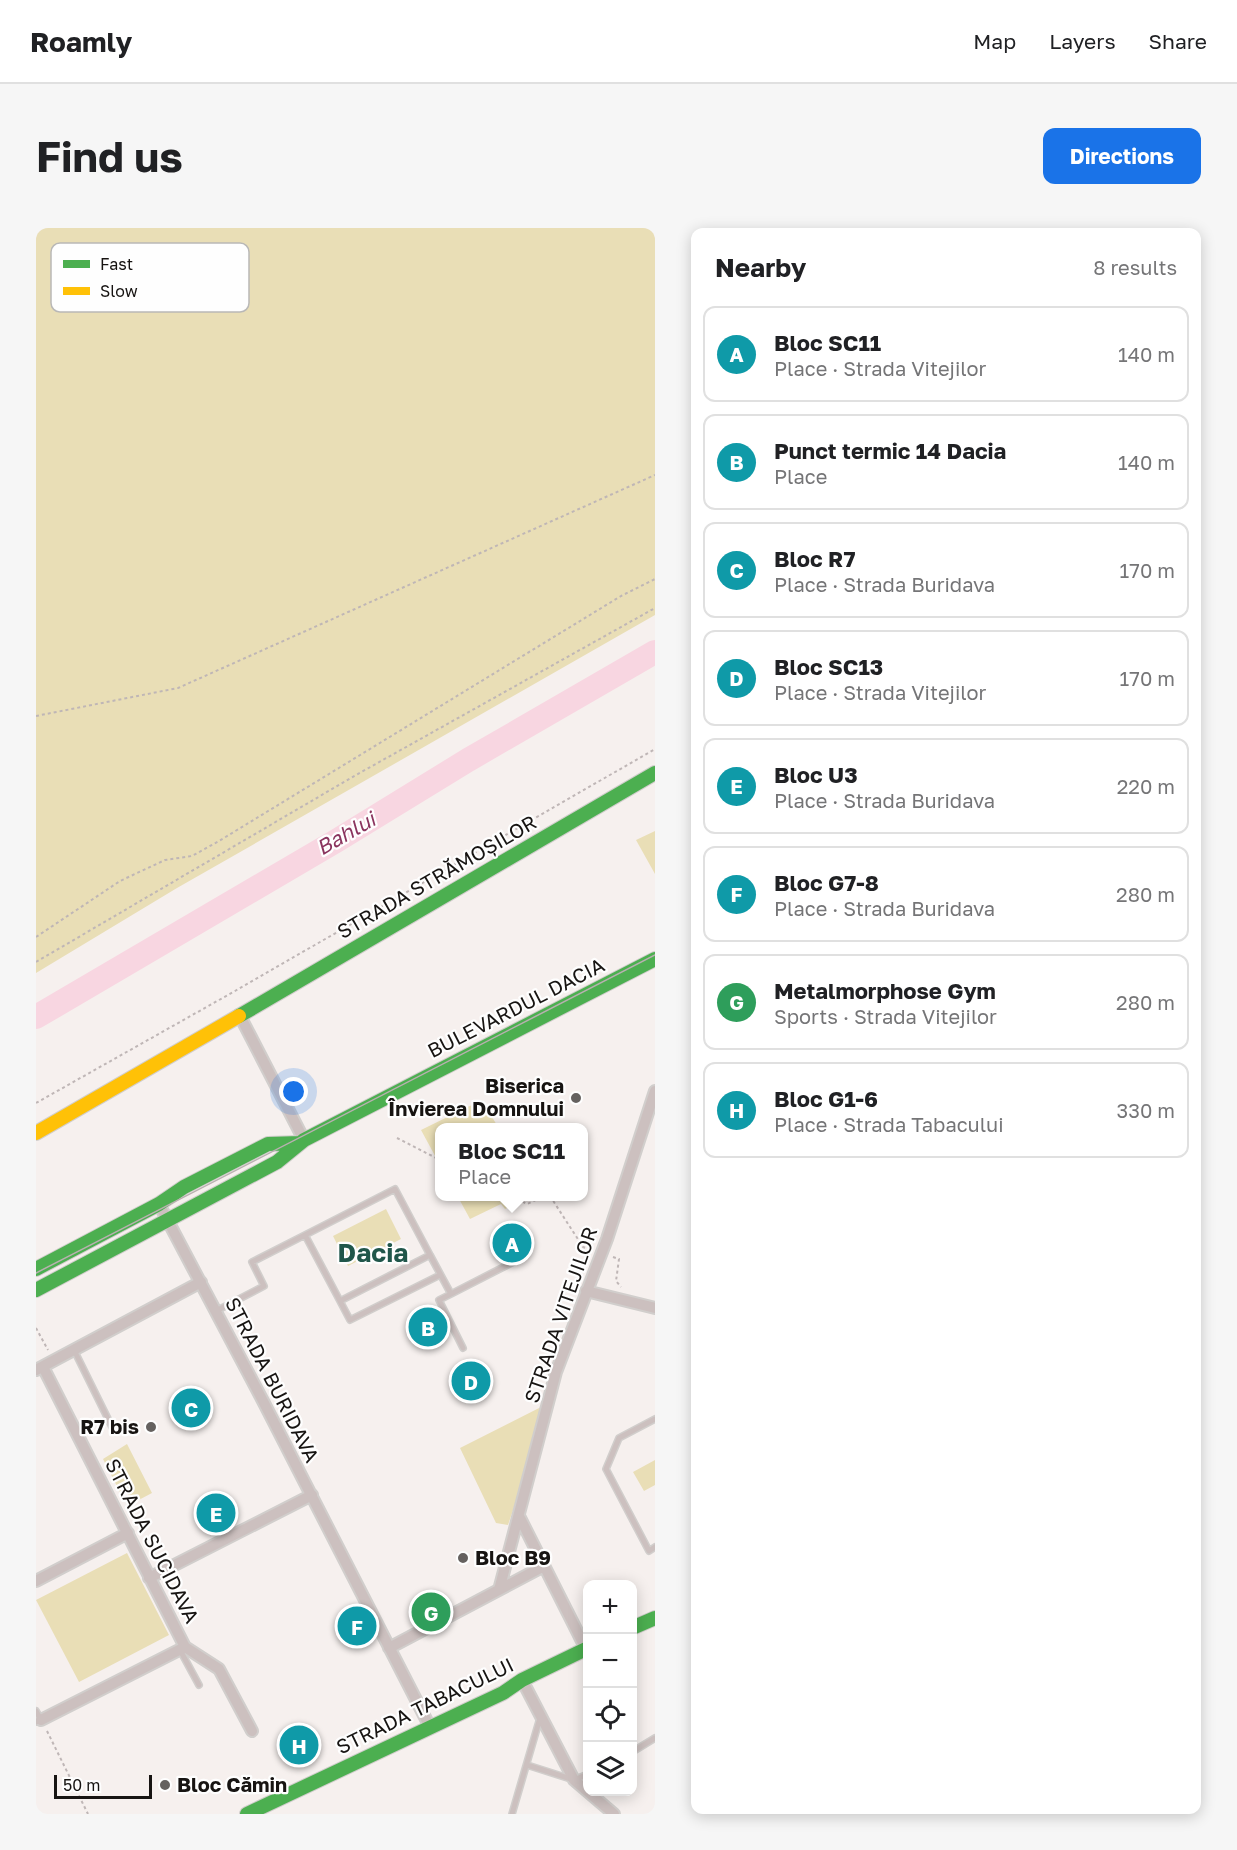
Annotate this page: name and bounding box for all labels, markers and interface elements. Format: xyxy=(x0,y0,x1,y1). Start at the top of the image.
text: Roamly xyxy=(30,25,132,58)
text: Map xyxy=(973,28,1016,54)
text: Layers xyxy=(1049,28,1116,54)
text: Share xyxy=(1149,28,1207,54)
button: Directions xyxy=(1043,128,1201,184)
text: Find us xyxy=(36,131,183,181)
legend xyxy=(51,243,249,312)
text: Nearby xyxy=(715,252,806,283)
text: Fast xyxy=(100,254,133,274)
text: 8 results xyxy=(1093,255,1177,279)
text: Slow xyxy=(100,281,138,301)
text: Bloc SC11 xyxy=(774,329,881,356)
text: A xyxy=(729,342,744,366)
text: 140 m xyxy=(1118,342,1175,366)
text: Place · Strada Vitejilor xyxy=(774,356,986,380)
text: Punct termic 14 Dacia xyxy=(774,437,1006,464)
text: B xyxy=(729,450,744,474)
text: 140 m xyxy=(1118,450,1175,474)
text: Place xyxy=(774,464,827,488)
text: Bloc R7 xyxy=(774,545,855,572)
text: C xyxy=(729,558,744,582)
text: 170 m xyxy=(1120,558,1175,582)
text: Place · Strada Buridava xyxy=(774,572,995,596)
text: Bloc SC13 xyxy=(774,653,883,680)
text: D xyxy=(729,666,744,690)
text: 170 m xyxy=(1120,666,1175,690)
text: Place · Strada Vitejilor xyxy=(774,680,986,704)
text: Bloc U3 xyxy=(774,761,858,788)
text: E xyxy=(730,774,743,798)
text: 220 m xyxy=(1117,774,1175,798)
text: Place · Strada Buridava xyxy=(774,788,995,812)
water label: Bahlui xyxy=(311,805,382,860)
street label: STRADA STRĂMOȘILOR xyxy=(333,809,541,944)
text: Bloc G7-8 xyxy=(774,869,879,896)
text: F xyxy=(731,882,742,906)
text: 280 m xyxy=(1116,882,1175,906)
text: Place · Strada Buridava xyxy=(774,896,995,920)
street label: BULEVARDUL DACIA xyxy=(423,952,608,1062)
text: Metalmorphose Gym xyxy=(774,977,996,1004)
text: G xyxy=(729,990,744,1014)
text: 280 m xyxy=(1116,990,1175,1014)
text: Sports · Strada Vitejilor xyxy=(774,1004,997,1028)
place label: Biserica Învierea Domnului xyxy=(387,1073,564,1120)
your location xyxy=(279,1077,308,1106)
text: Bloc G1-6 xyxy=(774,1085,878,1112)
marker: Biserica Învierea Domnului xyxy=(569,1091,583,1105)
text: H xyxy=(729,1098,744,1122)
text: 330 m xyxy=(1117,1098,1175,1122)
text: Place · Strada Tabacului xyxy=(774,1112,1004,1136)
popup xyxy=(435,1123,588,1201)
text: Bloc SC11 xyxy=(458,1137,565,1164)
text: Place xyxy=(458,1164,511,1188)
pin: A xyxy=(492,1220,532,1266)
street label: STRADA VITEJILOR xyxy=(519,1223,601,1406)
district label: Dacia xyxy=(338,1237,408,1268)
street label: STRADA BURIDAVA xyxy=(221,1293,325,1466)
pin: B xyxy=(408,1304,448,1350)
pin: D xyxy=(452,1358,490,1404)
pin: C xyxy=(172,1386,210,1430)
place label: R7 bis xyxy=(80,1414,139,1438)
marker: R7 bis xyxy=(144,1420,158,1434)
street label: STRADA SUCIDAVA xyxy=(101,1454,205,1627)
pin: E xyxy=(196,1490,236,1536)
place label: Bloc B9 xyxy=(475,1545,551,1569)
marker: Bloc B9 xyxy=(456,1551,470,1565)
map controls xyxy=(583,1580,637,1796)
button: + xyxy=(583,1580,637,1634)
pin: G xyxy=(412,1590,450,1634)
pin: F xyxy=(338,1604,376,1648)
button: − xyxy=(583,1634,637,1688)
street label: STRADA TABACULUI xyxy=(332,1652,517,1758)
button: locate xyxy=(583,1688,637,1742)
pin: H xyxy=(280,1722,318,1768)
button: layers xyxy=(583,1742,637,1796)
scale bar xyxy=(54,1772,152,1800)
place label: Bloc Cămin xyxy=(177,1772,287,1796)
text: 50 m xyxy=(63,1775,100,1795)
marker: Bloc Cămin xyxy=(158,1778,172,1792)

